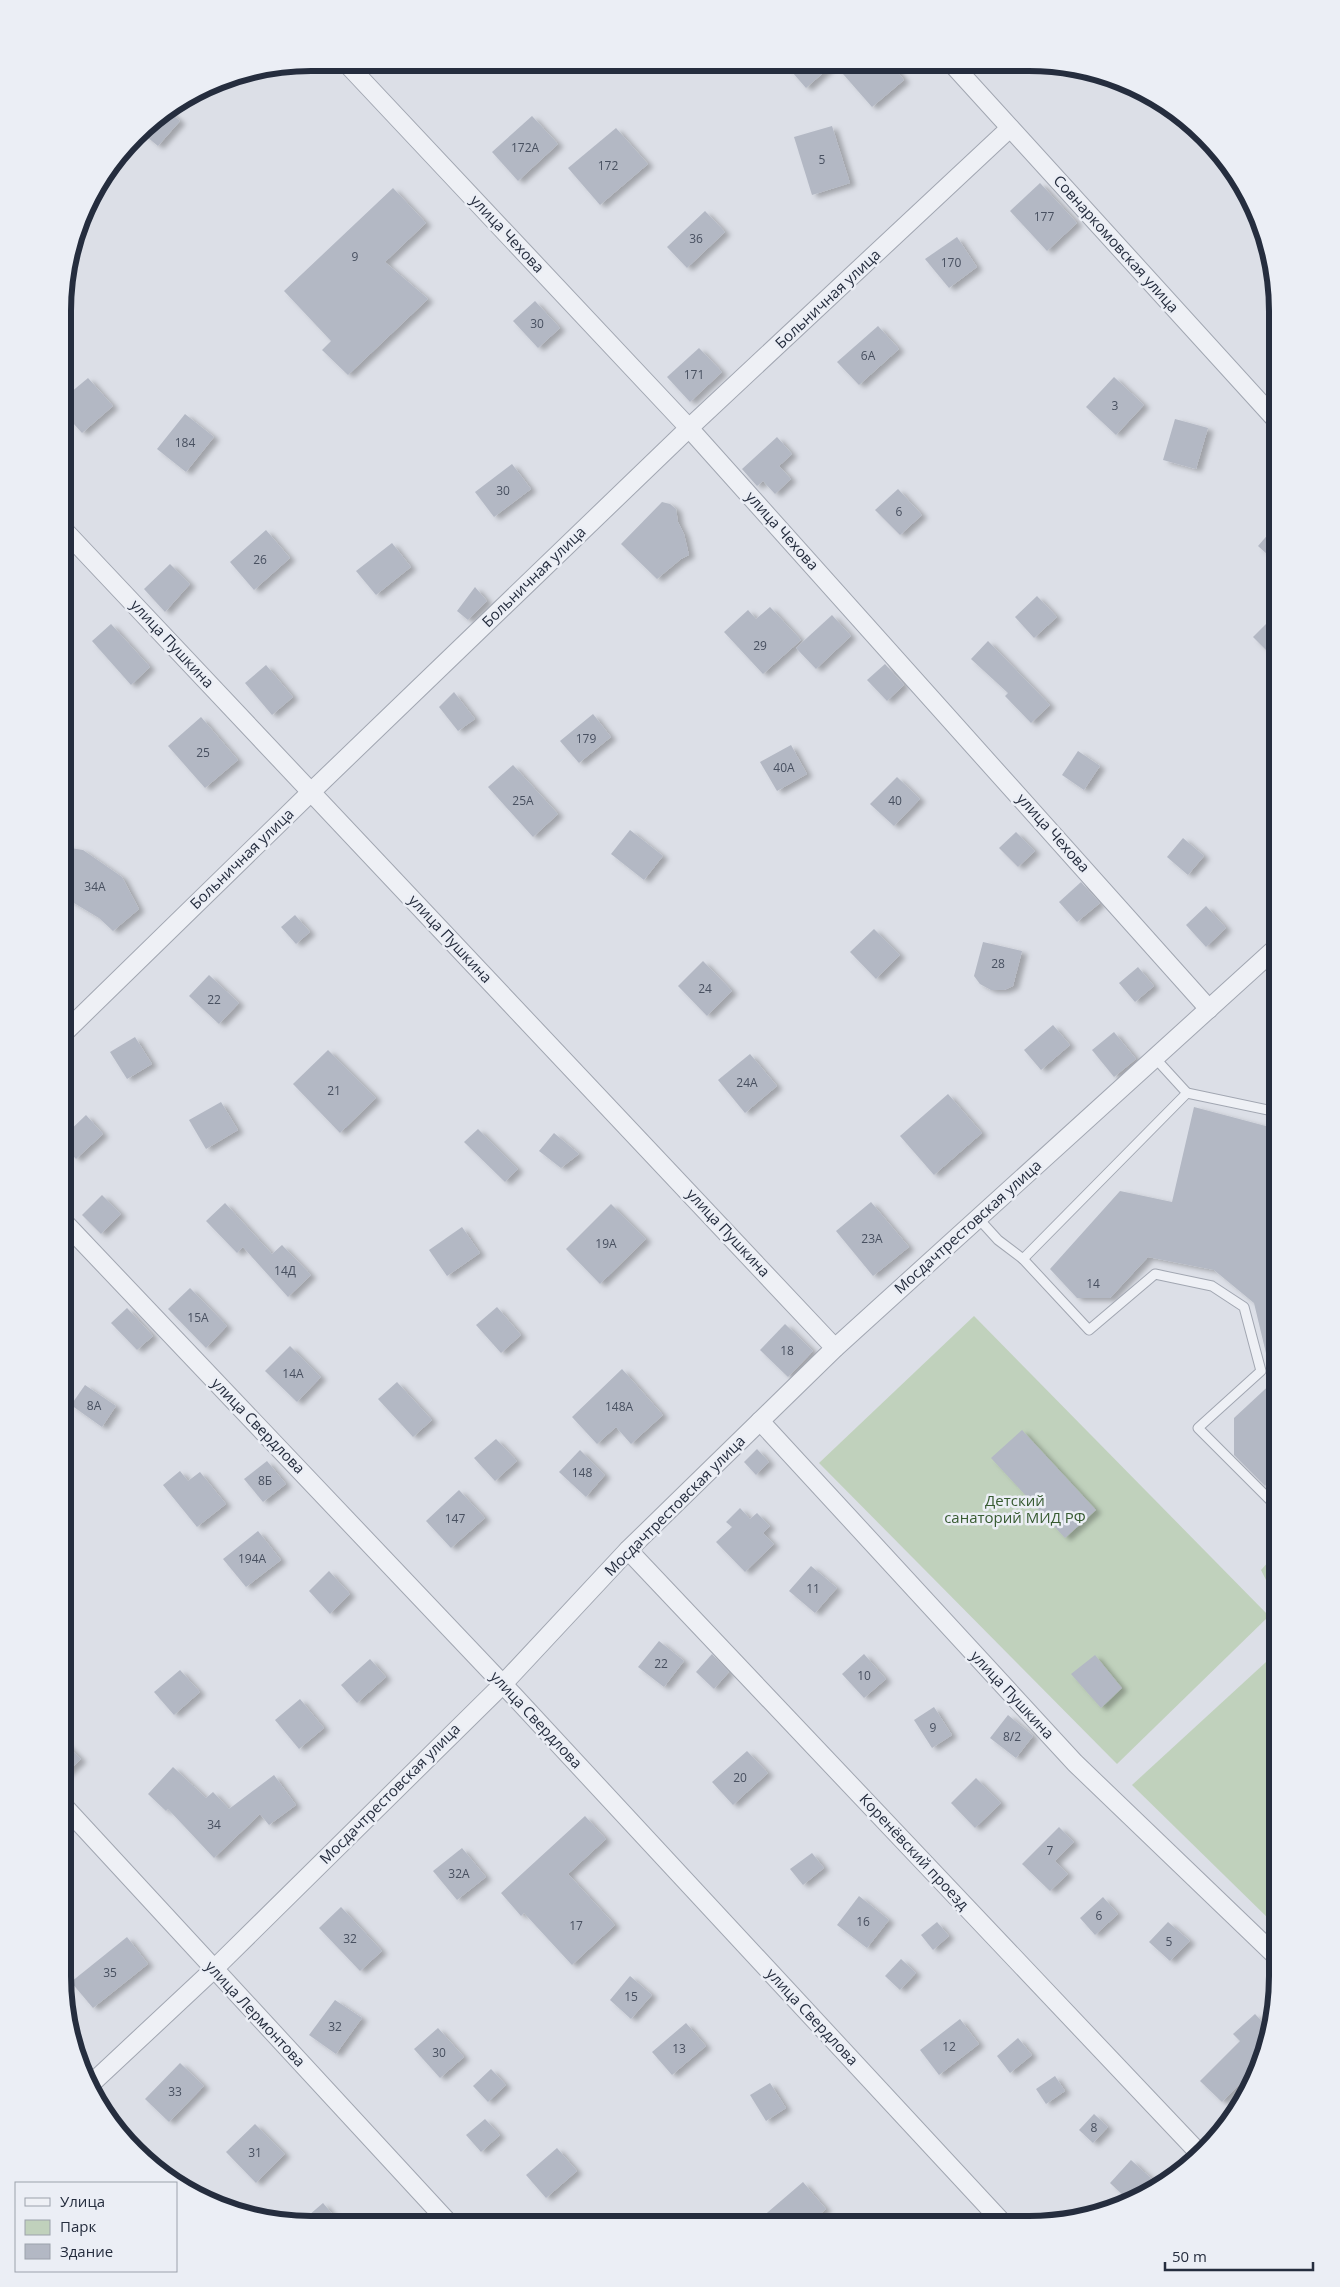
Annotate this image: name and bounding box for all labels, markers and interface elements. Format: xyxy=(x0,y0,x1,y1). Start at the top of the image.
house number: 172А xyxy=(511,139,539,156)
house number: 5 xyxy=(819,151,826,168)
house number: 172 xyxy=(598,157,618,174)
street label: Совнаркомовская улица xyxy=(1050,170,1184,316)
street label: улица Чехова xyxy=(466,190,549,277)
house number: 177 xyxy=(1034,208,1054,225)
house number: 36 xyxy=(689,230,703,247)
street label: Больничная улица xyxy=(770,244,884,352)
house number: 9 xyxy=(352,248,359,265)
house number: 170 xyxy=(941,254,961,271)
house number: 30 xyxy=(530,315,544,332)
house number: 6А xyxy=(861,347,876,364)
house number: 171 xyxy=(684,366,704,383)
house number: 3 xyxy=(1112,397,1119,414)
house number: 184 xyxy=(175,434,195,451)
house number: 30 xyxy=(496,482,510,499)
street label: улица Чехова xyxy=(742,487,824,574)
house number: 6 xyxy=(896,503,903,520)
street label: Больничная улица xyxy=(477,521,590,631)
house number: 26 xyxy=(253,551,267,568)
street label: улица Пушкина xyxy=(126,595,219,692)
house number: 29 xyxy=(753,637,767,654)
house number: 179 xyxy=(576,730,596,747)
house number: 25 xyxy=(196,744,210,761)
house number: 40А xyxy=(773,759,795,776)
street label: улица Чехова xyxy=(1013,789,1095,876)
house number: 25А xyxy=(512,792,534,809)
house number: 40 xyxy=(888,792,902,809)
street label: Больничная улица xyxy=(185,803,298,913)
house number: 34А xyxy=(84,878,106,895)
street label: улица Пушкина xyxy=(404,890,497,987)
house number: 28 xyxy=(991,955,1005,972)
house number: 24 xyxy=(698,980,712,997)
house number: 22 xyxy=(207,991,221,1008)
house number: 24А xyxy=(736,1074,758,1091)
house number: 21 xyxy=(327,1082,341,1099)
street label: Мосдачтрестовская улица xyxy=(890,1155,1045,1298)
street label: улица Пушкина xyxy=(682,1184,775,1281)
house number: 23А xyxy=(861,1230,883,1247)
house number: 19А xyxy=(595,1235,617,1252)
house number: 14Д xyxy=(274,1262,296,1279)
house number: 14 xyxy=(1086,1275,1100,1292)
house number: 15А xyxy=(187,1309,209,1326)
house number: 18 xyxy=(780,1342,794,1359)
house number: 14А xyxy=(282,1365,304,1382)
street label: улица Свердлова xyxy=(208,1373,310,1478)
house number: 8А xyxy=(87,1397,102,1414)
house number: 148А xyxy=(605,1398,633,1415)
street label: Мосдачтрестовская улица xyxy=(600,1431,749,1580)
house number: 148 xyxy=(572,1464,592,1481)
house number: 8Б xyxy=(258,1472,272,1489)
park label: Детский санаторий МИД РФ xyxy=(944,1490,1086,1527)
house number: 147 xyxy=(445,1510,465,1527)
house number: 194А xyxy=(238,1550,266,1567)
house number: 11 xyxy=(806,1580,820,1597)
street label: улица Пушкина xyxy=(966,1646,1059,1743)
house number: 22 xyxy=(654,1655,668,1672)
street label: улица Свердлова xyxy=(486,1666,587,1772)
house number: 10 xyxy=(857,1667,871,1684)
street label: Мосдачтрестовская улица xyxy=(315,1719,464,1868)
house number: 9 xyxy=(930,1719,937,1736)
house number: 8/2 xyxy=(1003,1728,1021,1745)
house number: 20 xyxy=(733,1769,747,1786)
street label: Коренёвский проезд xyxy=(856,1789,974,1914)
house number: 34 xyxy=(207,1816,221,1833)
house number: 7 xyxy=(1047,1842,1054,1859)
house number: 32А xyxy=(448,1865,470,1882)
house number: 6 xyxy=(1096,1907,1103,1924)
house number: 16 xyxy=(856,1913,870,1930)
house number: 17 xyxy=(569,1917,583,1934)
house number: 32 xyxy=(343,1930,357,1947)
house number: 5 xyxy=(1166,1933,1173,1950)
street label: улица Лермонтова xyxy=(201,1956,310,2071)
street label: улица Свердлова xyxy=(762,1963,863,2069)
house number: 35 xyxy=(103,1964,117,1981)
house number: 15 xyxy=(624,1988,638,2005)
house number: 32 xyxy=(328,2018,342,2035)
house number: 12 xyxy=(942,2038,956,2055)
house number: 13 xyxy=(672,2040,686,2057)
house number: 30 xyxy=(432,2044,446,2061)
house number: 33 xyxy=(168,2083,182,2100)
house number: 8 xyxy=(1091,2119,1098,2136)
house number: 31 xyxy=(248,2144,262,2161)
legend xyxy=(15,2182,178,2272)
text: Улица xyxy=(60,2191,105,2211)
text: Парк xyxy=(60,2216,96,2236)
scale bar xyxy=(1165,2240,1312,2272)
text: Здание xyxy=(60,2241,113,2261)
text: 50 m xyxy=(1172,2246,1207,2266)

